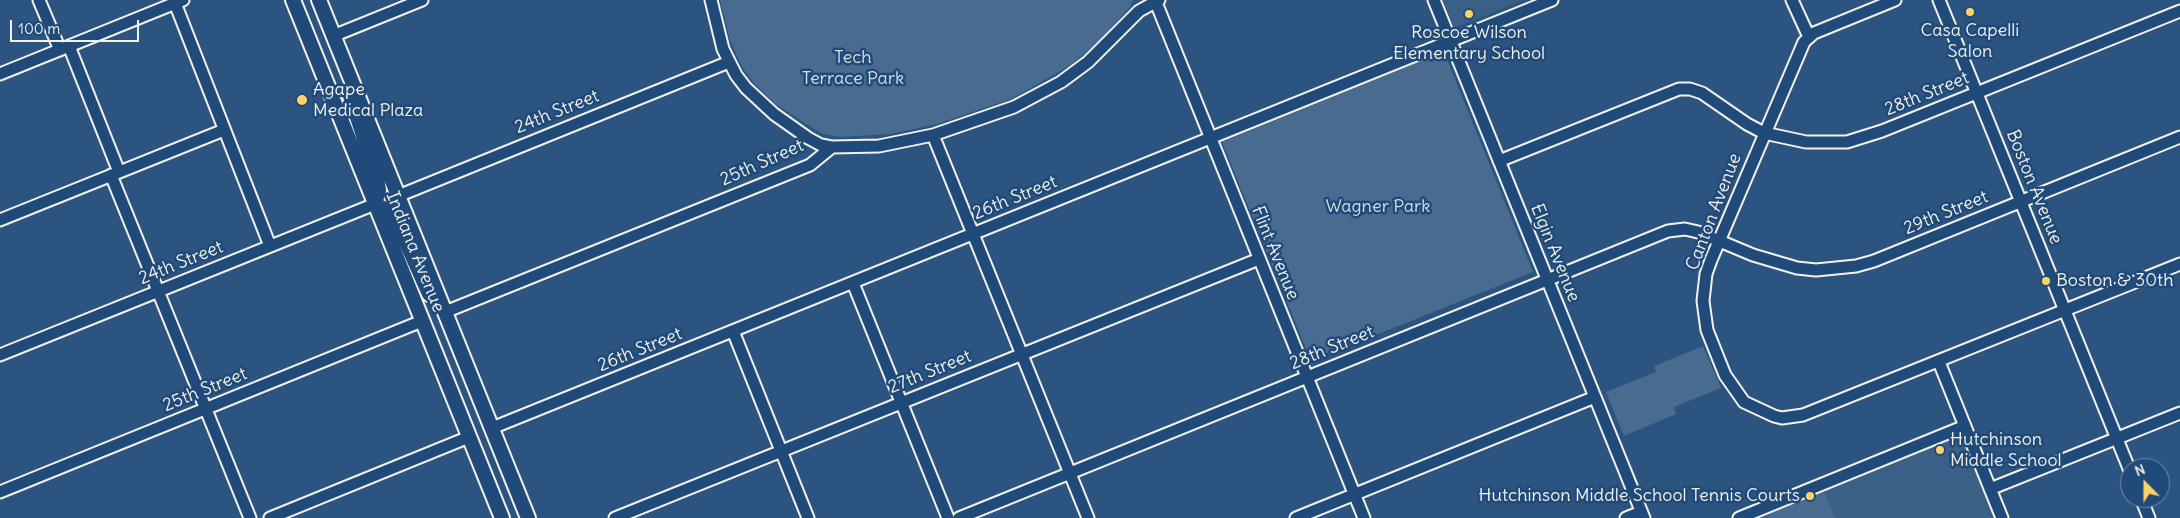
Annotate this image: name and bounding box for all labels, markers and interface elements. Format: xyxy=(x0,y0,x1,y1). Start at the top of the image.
marker: Casa Capelli Salon xyxy=(1964,6,1976,18)
marker: Roscoe Wilson Elementary School xyxy=(1463,8,1475,20)
scale bar xyxy=(12,10,141,42)
text: 100 m xyxy=(18,19,60,38)
place label: Casa Capelli Salon xyxy=(1921,20,2019,62)
place label: Roscoe Wilson Elementary School xyxy=(1393,22,1545,64)
park label: Tech Terrace Park xyxy=(802,47,904,90)
street label: 28th Street xyxy=(1882,67,1972,121)
place label: Agape Medical Plaza xyxy=(313,79,423,122)
street label: 24th Street xyxy=(512,85,602,139)
marker: Agape Medical Plaza xyxy=(295,93,309,107)
street label: Boston Avenue xyxy=(2001,127,2067,247)
street label: 25th Street xyxy=(717,135,807,191)
street label: Canton Avenue xyxy=(1682,150,1746,274)
street label: 26th Street xyxy=(970,171,1060,225)
street label: 29th Street xyxy=(1901,186,1991,240)
street label: Indiana Avenue xyxy=(381,188,449,316)
park label: Wagner Park xyxy=(1326,196,1430,218)
street label: Elgin Avenue xyxy=(1526,201,1584,305)
street label: Flint Avenue xyxy=(1246,203,1304,303)
street label: 24th Street xyxy=(136,236,226,290)
place label: Boston & 30th xyxy=(2056,270,2174,292)
marker: Boston & 30th xyxy=(2040,275,2052,287)
street label: 28th Street xyxy=(1287,321,1377,375)
street label: 26th Street xyxy=(595,323,685,377)
street label: 27th Street xyxy=(885,346,975,398)
street label: 25th Street xyxy=(160,363,250,417)
place label: Hutchinson Middle School xyxy=(1950,429,2062,472)
marker: Hutchinson Middle School xyxy=(1934,444,1946,456)
north arrow xyxy=(2120,458,2170,508)
text: N xyxy=(2132,460,2148,480)
place label: Hutchinson Middle School Tennis Courts xyxy=(1479,485,1800,507)
marker: Hutchinson Middle School Tennis Courts xyxy=(1804,490,1816,502)

